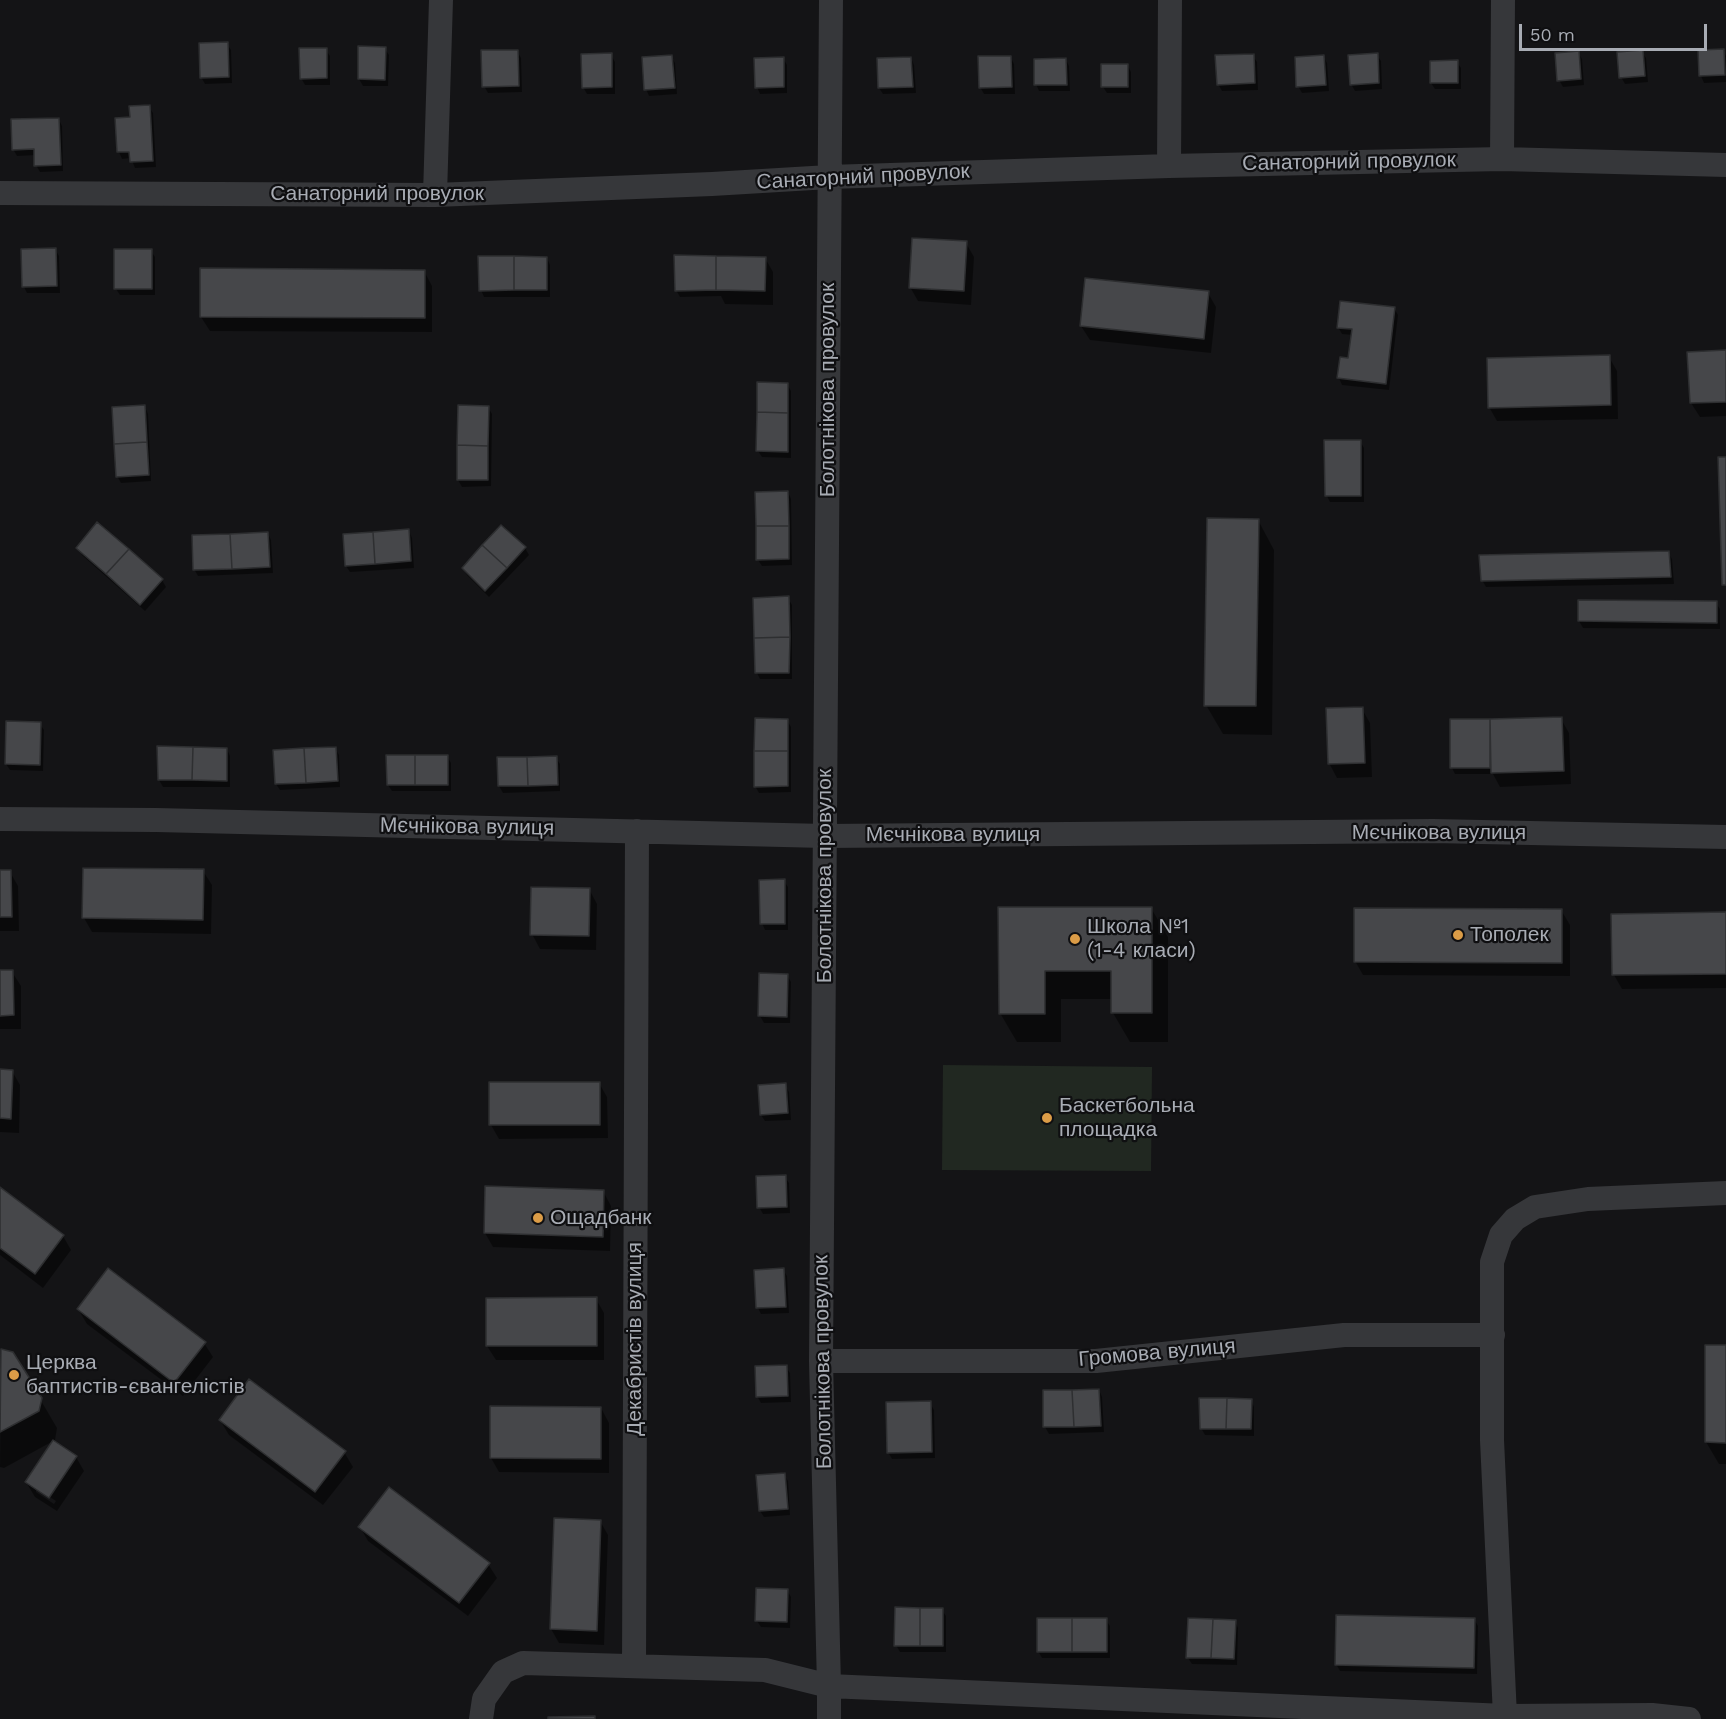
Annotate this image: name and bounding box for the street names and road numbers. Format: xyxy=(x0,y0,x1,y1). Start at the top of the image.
street label: Санаторний провулок xyxy=(1242,148,1456,176)
street label: Санаторний провулок xyxy=(756,159,970,195)
street label: Санаторний провулок xyxy=(270,181,484,207)
street label: Болотнікова провулок xyxy=(815,283,841,497)
street label: Болотнікова провулок xyxy=(812,769,838,983)
street label: Мєчнікова вулиця xyxy=(380,813,554,841)
street label: Мєчнікова вулиця xyxy=(1352,820,1526,846)
street label: Мєчнікова вулиця xyxy=(866,822,1040,848)
street label: Декабристів вулиця xyxy=(622,1242,648,1436)
street label: Болотнікова провулок xyxy=(809,1255,837,1469)
street label: Громова вулиця xyxy=(1077,1334,1237,1372)

